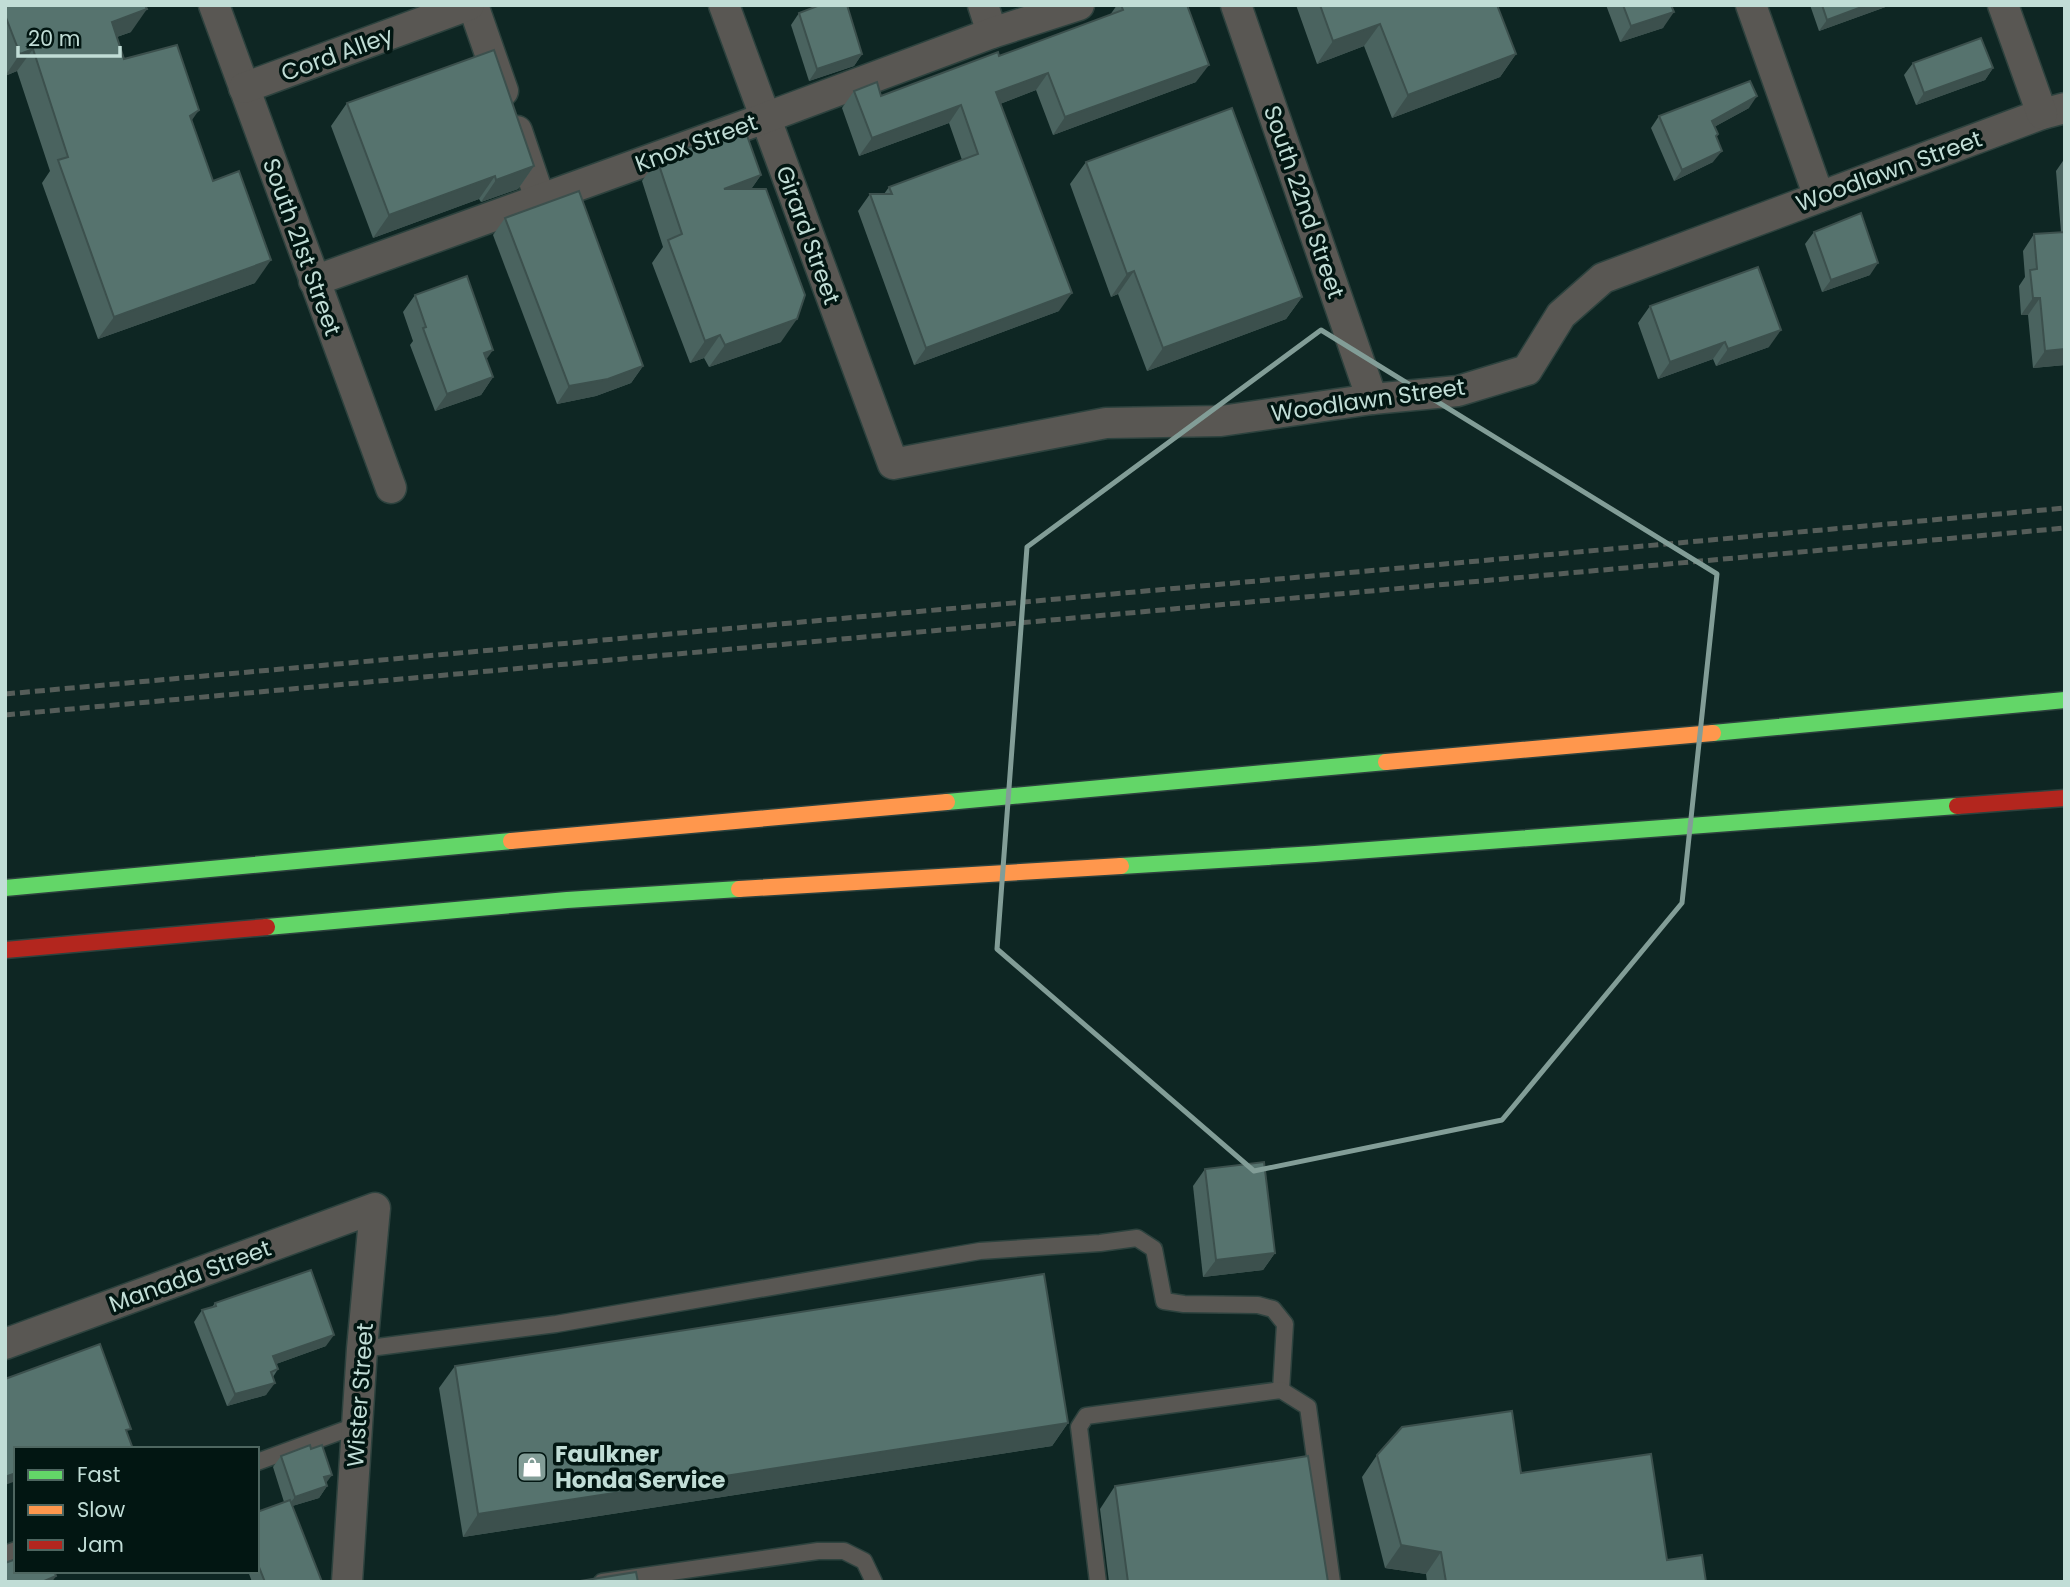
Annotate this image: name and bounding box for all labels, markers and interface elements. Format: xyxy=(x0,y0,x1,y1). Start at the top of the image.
scale bar xyxy=(18,14,119,58)
street label: Cord Alley xyxy=(277,19,397,89)
text: 20 m xyxy=(28,24,81,53)
street label: South 22nd Street xyxy=(1256,101,1352,303)
street label: Knox Street xyxy=(631,106,761,180)
street label: Woodlawn Street xyxy=(1792,122,1986,220)
street label: South 21st Street xyxy=(255,154,349,340)
street label: Girard Street xyxy=(768,161,848,309)
street label: Woodlawn Street xyxy=(1269,371,1467,429)
street label: Manada Street xyxy=(105,1232,275,1320)
street label: Wister Street xyxy=(339,1322,381,1468)
place label: Faulkner Honda Service xyxy=(555,1438,726,1496)
legend xyxy=(14,1447,259,1573)
shop icon: Faulkner Honda Service xyxy=(515,1450,549,1484)
text: Fast xyxy=(77,1460,120,1489)
text: Slow xyxy=(77,1495,125,1524)
text: Jam xyxy=(77,1530,124,1559)

